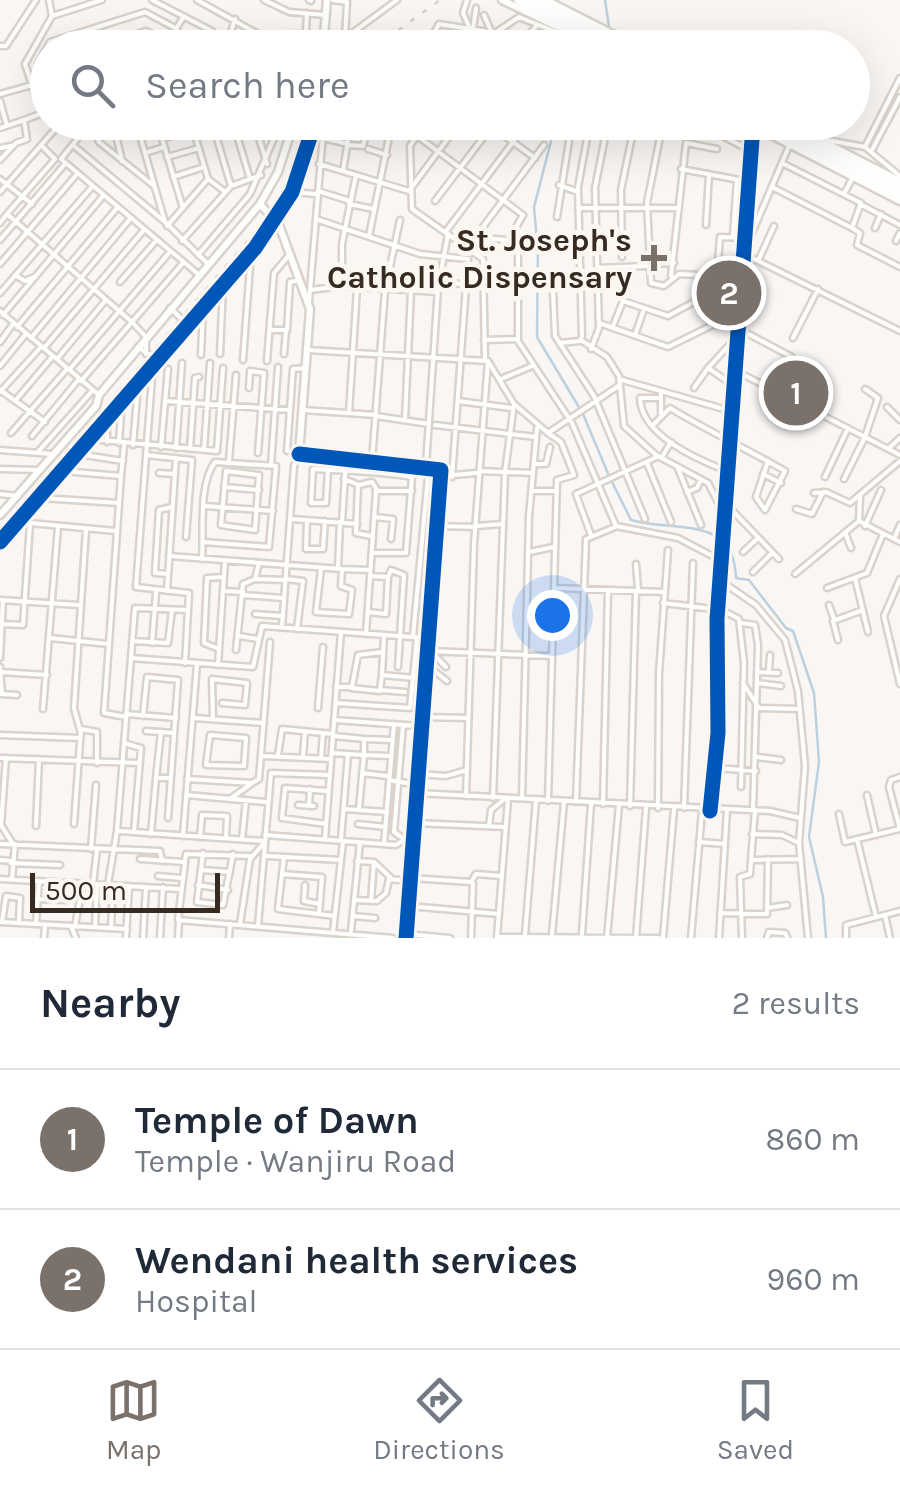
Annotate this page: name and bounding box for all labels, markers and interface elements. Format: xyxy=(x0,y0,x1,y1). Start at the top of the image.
search box xyxy=(30,30,870,140)
icon: search xyxy=(65,58,120,113)
text: Search here xyxy=(145,63,349,108)
place label: St. Joseph's Catholic Dispensary xyxy=(327,222,632,296)
marker: St. Joseph's Catholic Dispensary xyxy=(641,245,667,271)
pin: 2 xyxy=(696,256,762,330)
pin: 1 xyxy=(764,356,828,430)
your location xyxy=(527,590,578,641)
scale bar xyxy=(30,868,220,913)
text: 500 m xyxy=(45,874,127,907)
text: Nearby xyxy=(40,978,180,1028)
text: 2 results xyxy=(732,985,860,1022)
text: Temple of Dawn xyxy=(135,1098,419,1143)
text: 1 xyxy=(67,1121,78,1158)
text: 860 m xyxy=(765,1121,860,1158)
text: Temple · Wanjiru Road xyxy=(135,1143,456,1180)
text: Wendani health services xyxy=(135,1238,578,1283)
text: 2 xyxy=(63,1261,82,1298)
text: 960 m xyxy=(767,1261,860,1298)
text: Hospital xyxy=(135,1283,258,1320)
tab: Map xyxy=(106,1373,161,1466)
tab: Directions xyxy=(373,1373,505,1466)
tab: Saved xyxy=(717,1373,794,1466)

